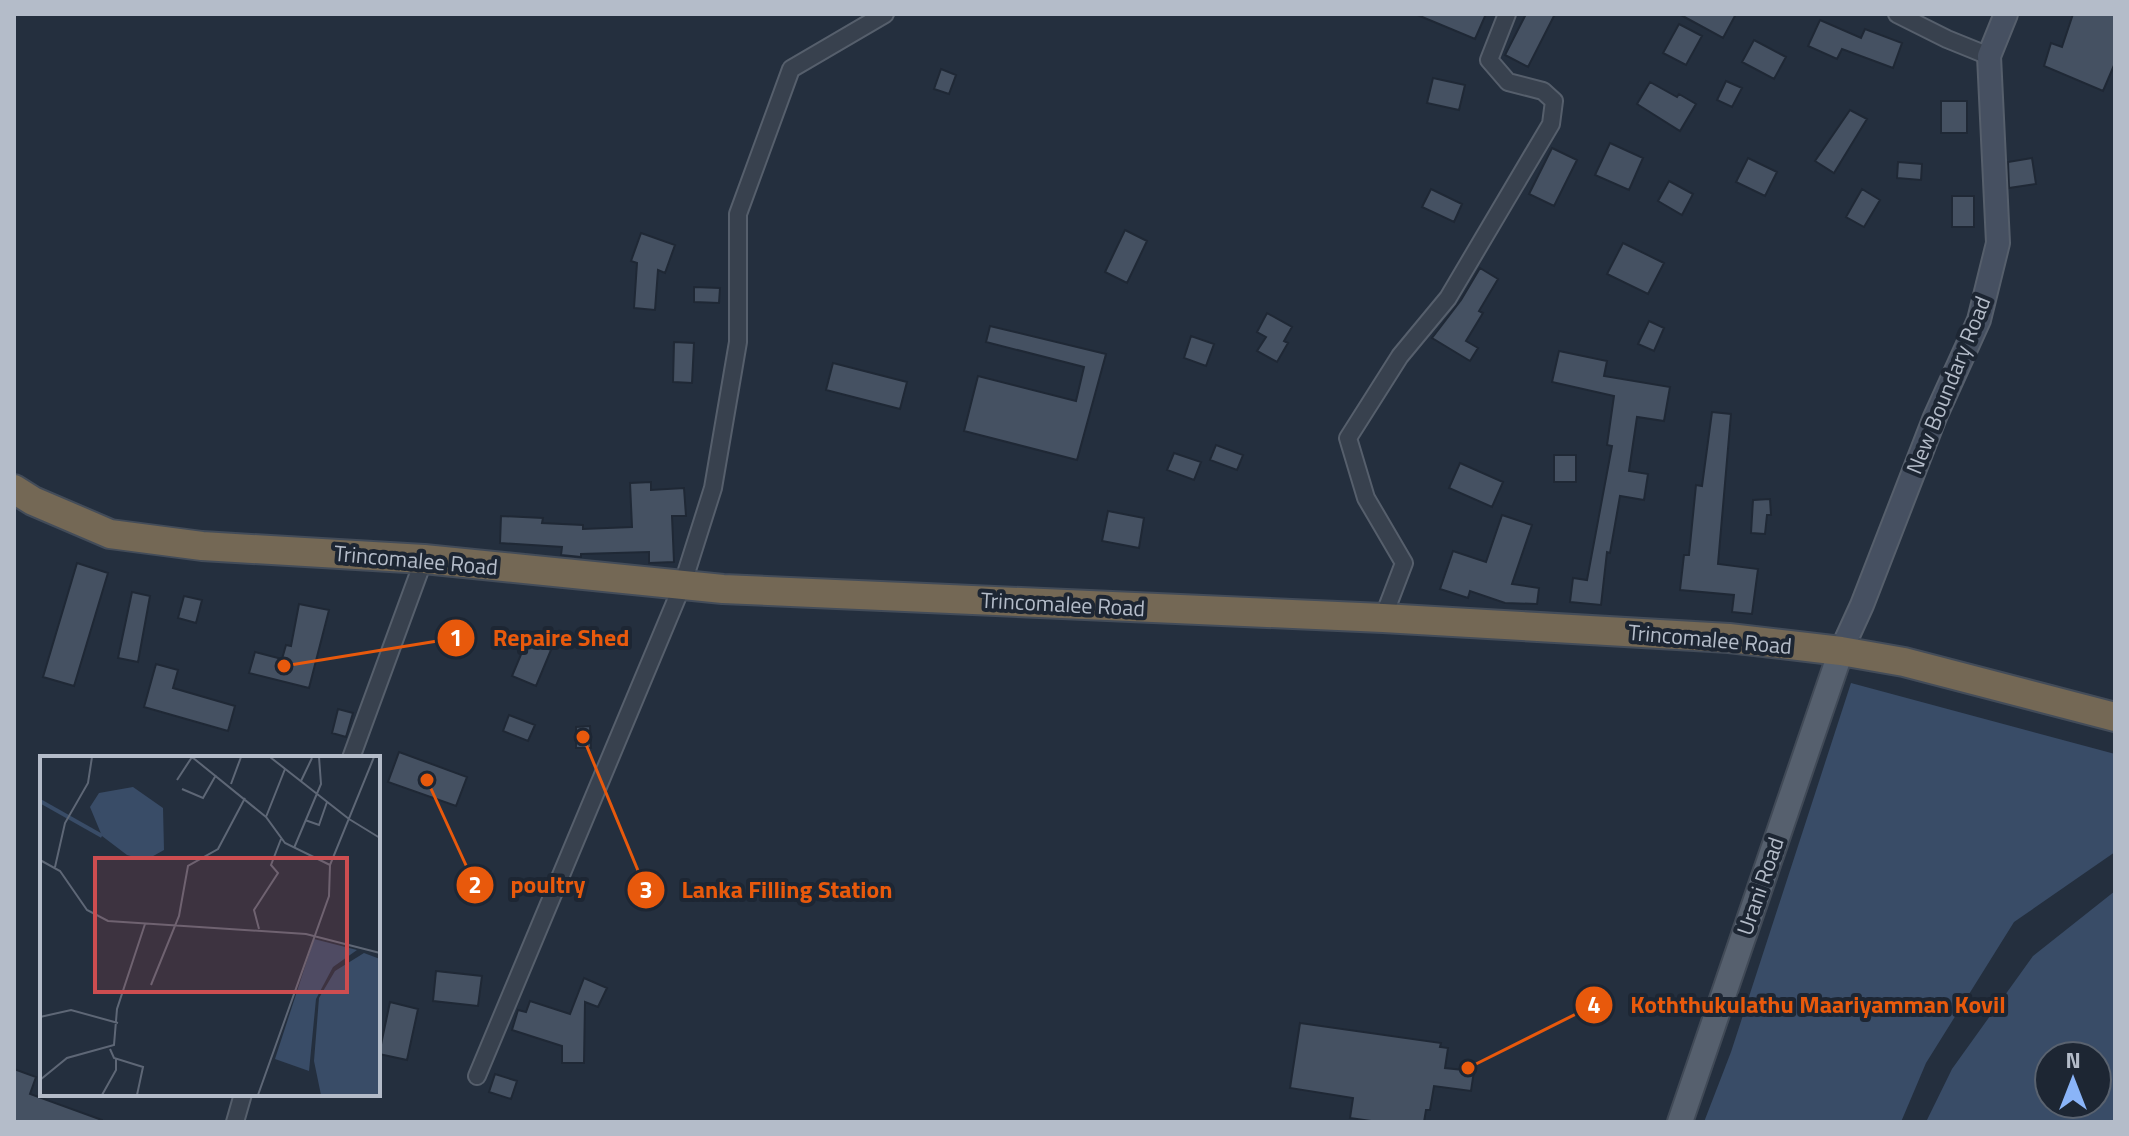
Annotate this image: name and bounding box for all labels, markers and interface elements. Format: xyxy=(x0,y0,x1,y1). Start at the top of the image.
street label: New Boundary Road xyxy=(1897,291,1999,479)
street label: Trincomalee Road xyxy=(333,536,499,584)
street label: Trincomalee Road xyxy=(980,583,1146,625)
callout: Repaire Shed xyxy=(436,614,645,662)
street label: Trincomalee Road xyxy=(1627,615,1793,663)
text: 1 xyxy=(449,619,463,655)
text: Repaire Shed xyxy=(493,619,629,655)
inset map xyxy=(40,756,380,1096)
street label: Urani Road xyxy=(1727,832,1793,940)
callout: poultry xyxy=(455,861,602,909)
text: 2 xyxy=(468,866,482,902)
text: poultry xyxy=(510,866,586,902)
callout: Lanka Filling Station xyxy=(626,866,909,914)
text: 3 xyxy=(639,871,653,907)
text: Lanka Filling Station xyxy=(681,871,893,907)
callout: Koththukulathu Maariyamman Kovil xyxy=(1574,981,2021,1029)
text: 4 xyxy=(1587,986,1601,1022)
text: Koththukulathu Maariyamman Kovil xyxy=(1630,986,2006,1022)
north arrow xyxy=(2033,1040,2113,1120)
text: N xyxy=(2065,1043,2081,1077)

